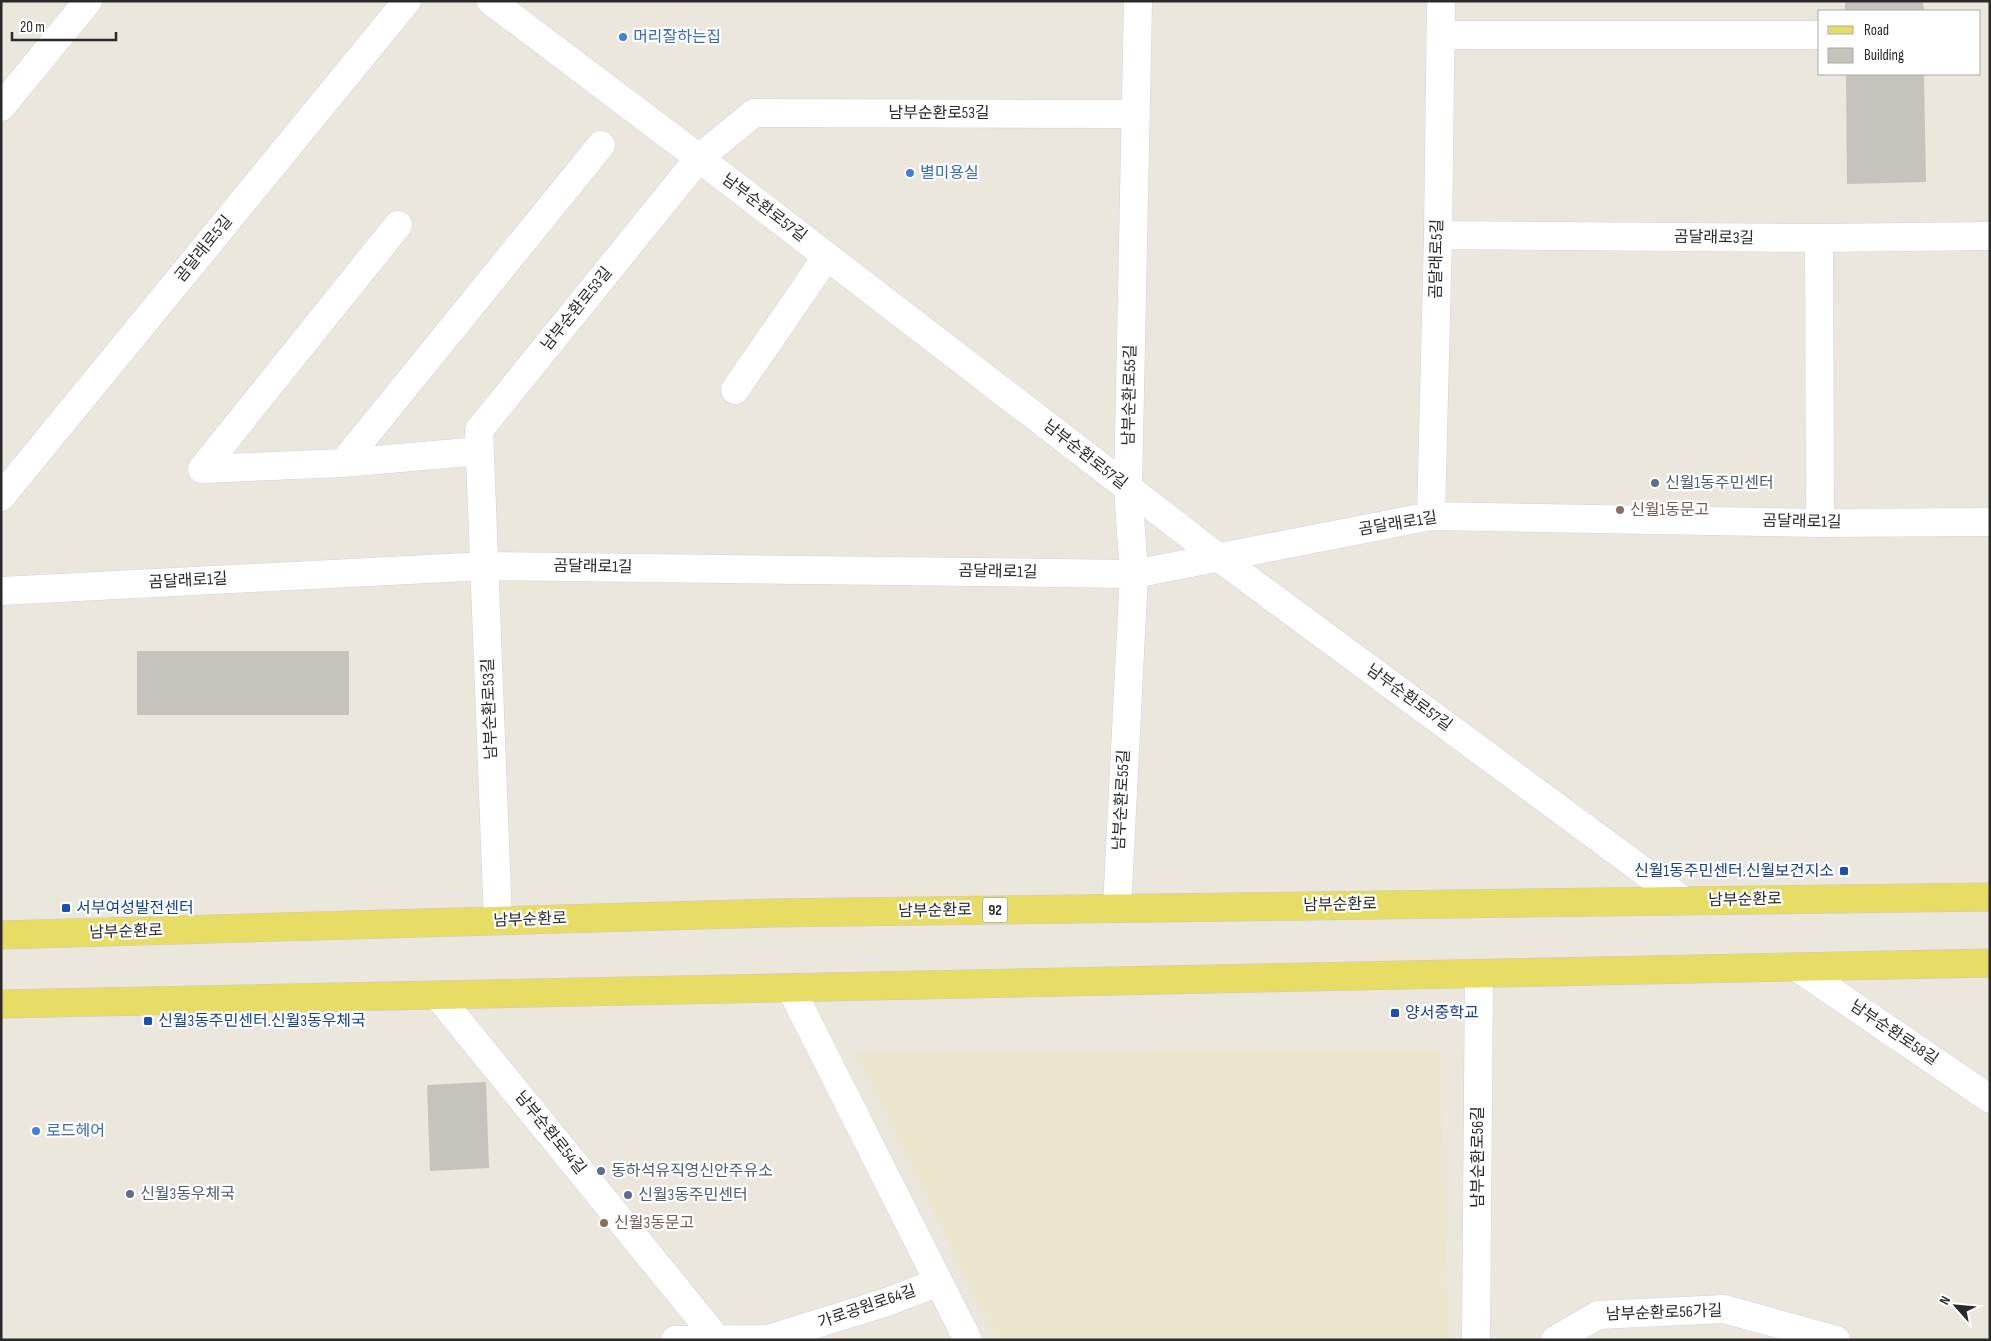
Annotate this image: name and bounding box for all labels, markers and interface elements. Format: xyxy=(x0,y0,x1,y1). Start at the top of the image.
scale bar xyxy=(12,10,116,42)
legend xyxy=(1818,10,1981,75)
text: 20 m xyxy=(20,18,45,37)
text: Road xyxy=(1864,21,1889,40)
place label: 머리잘하는집 xyxy=(633,28,721,47)
marker: 머리잘하는집 xyxy=(617,31,629,43)
text: Building xyxy=(1864,46,1904,65)
street label: 남부순환로53길 xyxy=(888,104,990,123)
place label: 별미용실 xyxy=(920,164,979,183)
marker: 별미용실 xyxy=(904,167,916,179)
street label: 남부순환로57길 xyxy=(718,170,810,246)
street label: 곰달래로5길 xyxy=(171,212,237,286)
street label: 곰달래로5길 xyxy=(1427,219,1447,299)
street label: 곰달래로3길 xyxy=(1674,228,1754,248)
street label: 남부순환로53길 xyxy=(538,264,616,354)
street label: 남부순환로55길 xyxy=(1120,344,1140,446)
street label: 남부순환로57길 xyxy=(1039,416,1131,494)
place label: 신월1동주민센터 xyxy=(1665,474,1774,493)
marker: 신월1동주민센터 xyxy=(1649,477,1661,489)
place label: 신월1동문고 xyxy=(1630,501,1709,520)
marker: 신월1동문고 xyxy=(1614,504,1626,516)
street label: 곰달래로1길 xyxy=(1357,508,1439,540)
street label: 곰달래로1길 xyxy=(1762,512,1842,532)
street label: 곰달래로1길 xyxy=(553,557,633,577)
street label: 곰달래로1길 xyxy=(958,562,1038,582)
street label: 곰달래로1길 xyxy=(148,569,228,593)
street label: 남부순환로53길 xyxy=(479,658,501,760)
street label: 남부순환로57길 xyxy=(1363,661,1455,735)
street label: 남부순환로55길 xyxy=(1110,749,1134,851)
place label: 신월1동주민센터.신월보건지소 xyxy=(1634,862,1834,881)
marker: 신월1동주민센터.신월보건지소 xyxy=(1838,865,1850,877)
street label: 남부순환로 xyxy=(1708,890,1782,910)
street label: 남부순환로 xyxy=(1303,895,1377,915)
road number: 92 xyxy=(982,898,1008,922)
place label: 서부여성발전센터 xyxy=(76,899,194,918)
street label: 남부순환로 xyxy=(898,901,972,921)
marker: 서부여성발전센터 xyxy=(60,902,72,914)
street label: 남부순환로 xyxy=(493,909,567,931)
street label: 남부순환로 xyxy=(89,921,163,943)
street label: 남부순환로58길 xyxy=(1847,997,1941,1069)
place label: 양서중학교 xyxy=(1405,1004,1479,1023)
marker: 양서중학교 xyxy=(1389,1007,1401,1019)
place label: 신월3동주민센터.신월3동우체국 xyxy=(158,1012,366,1031)
marker: 신월3동주민센터.신월3동우체국 xyxy=(142,1015,154,1027)
street label: 남부순환로54길 xyxy=(511,1088,589,1178)
street label: 남부순환로56길 xyxy=(1469,1106,1488,1208)
place label: 로드헤어 xyxy=(46,1122,105,1141)
marker: 로드헤어 xyxy=(30,1125,42,1137)
place label: 동하석유직영신안주유소 xyxy=(611,1162,773,1181)
marker: 동하석유직영신안주유소 xyxy=(595,1165,607,1177)
place label: 신월3동우체국 xyxy=(140,1185,235,1204)
place label: 신월3동주민센터 xyxy=(638,1186,748,1205)
marker: 신월3동우체국 xyxy=(124,1188,136,1200)
marker: 신월3동주민센터 xyxy=(622,1189,634,1201)
place label: 신월3동문고 xyxy=(614,1214,694,1233)
marker: 신월3동문고 xyxy=(598,1217,610,1229)
street label: 가로공원로64길 xyxy=(816,1281,918,1333)
north arrow xyxy=(1931,1281,1981,1331)
text: N xyxy=(1936,1293,1954,1308)
street label: 남부순환로56가길 xyxy=(1605,1301,1723,1325)

